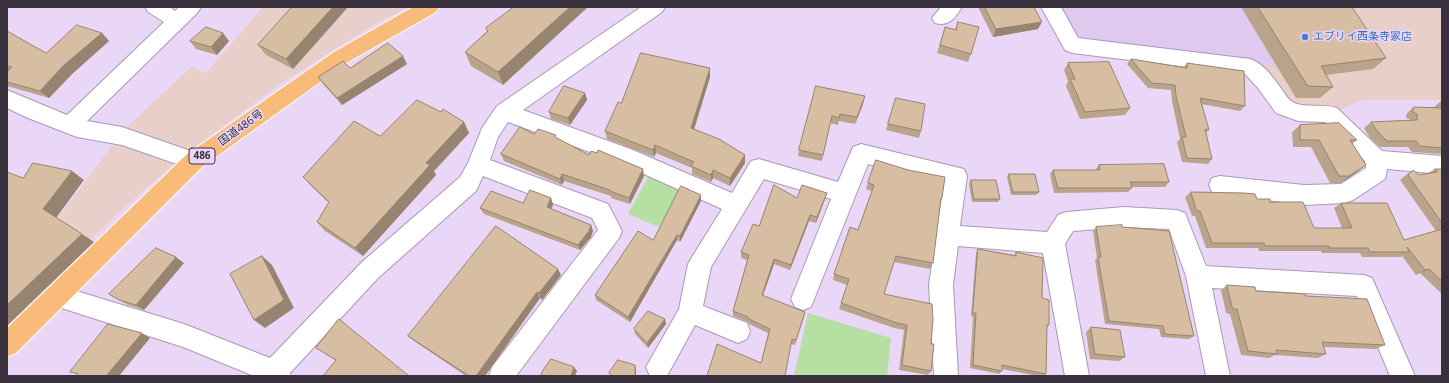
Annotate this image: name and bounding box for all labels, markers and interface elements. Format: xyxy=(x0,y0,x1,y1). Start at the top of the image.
place label: エブリイ西条寺家店 xyxy=(1313,30,1412,44)
marker: エブリイ西条寺家店 xyxy=(1300,32,1310,42)
street label: 国道486号 xyxy=(216,107,266,149)
road number: 486 xyxy=(189,148,215,164)

